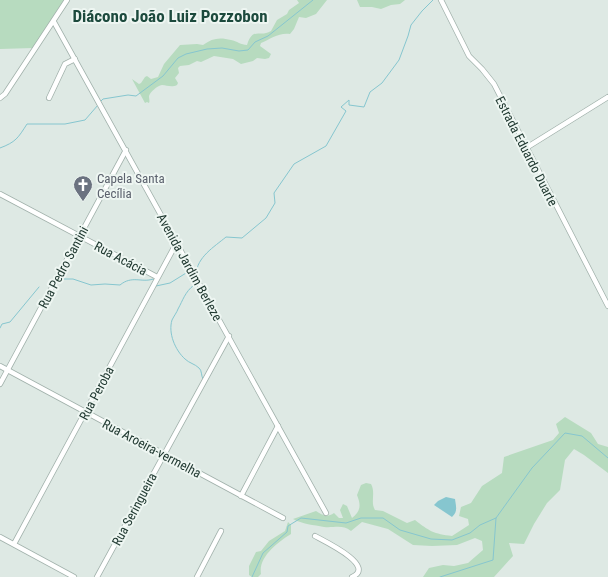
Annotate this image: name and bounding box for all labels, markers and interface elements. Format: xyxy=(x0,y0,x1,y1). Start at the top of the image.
district label: Diácono João Luiz Pozzobon xyxy=(72,6,268,26)
street label: Estrada Eduardo Duarte xyxy=(492,94,561,209)
place label: Capela Santa Cecília xyxy=(97,171,165,201)
church icon: Capela Santa Cecília xyxy=(72,174,94,202)
street label: Avenida Jardim Berleze xyxy=(154,211,225,323)
street label: Rua Pedro Santini xyxy=(36,224,91,311)
street label: Rua Acácia xyxy=(92,238,150,279)
street label: Rua Peroba xyxy=(76,364,117,423)
street label: Rua Aroeira-vermelha xyxy=(100,416,204,481)
street label: Rua Seringueira xyxy=(109,470,160,548)

